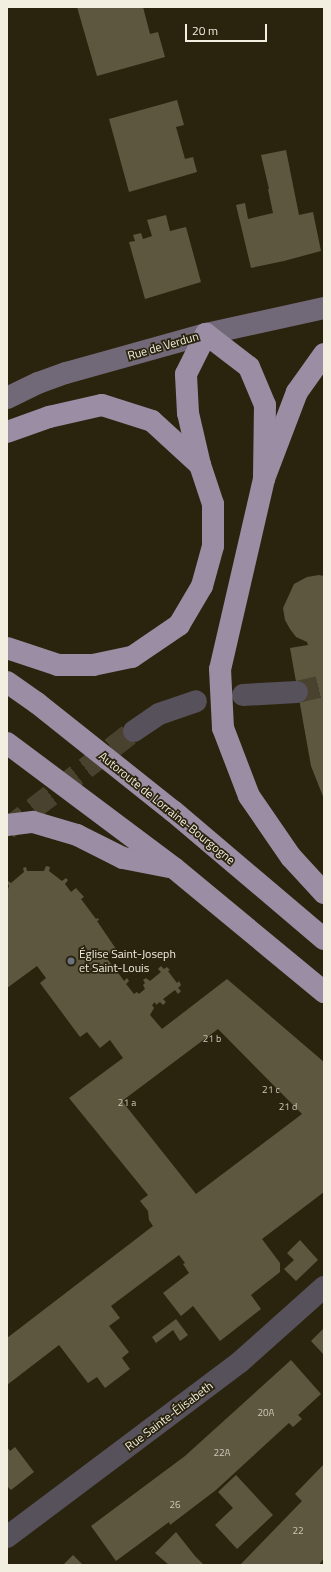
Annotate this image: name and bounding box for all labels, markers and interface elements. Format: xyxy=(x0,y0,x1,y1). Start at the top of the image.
scale bar xyxy=(187,16,269,42)
text: 20 m xyxy=(192,21,218,40)
street label: Rue de Verdun xyxy=(126,329,200,363)
street label: Autoroute de Lorraine-Bourgogne xyxy=(96,749,238,867)
place label: Église Saint-Joseph et Saint-Louis xyxy=(79,947,176,975)
marker: Église Saint-Joseph et Saint-Louis xyxy=(66,956,76,966)
house number: 21 b xyxy=(203,1033,221,1045)
house number: 21 c xyxy=(262,1084,280,1096)
house number: 21 a xyxy=(118,1097,136,1109)
house number: 21 d xyxy=(279,1101,297,1113)
street label: Rue Sainte-Élisabeth xyxy=(122,1378,216,1454)
house number: 20A xyxy=(257,1407,275,1419)
house number: 22A xyxy=(213,1447,231,1459)
house number: 26 xyxy=(169,1499,181,1511)
house number: 22 xyxy=(292,1525,304,1537)

